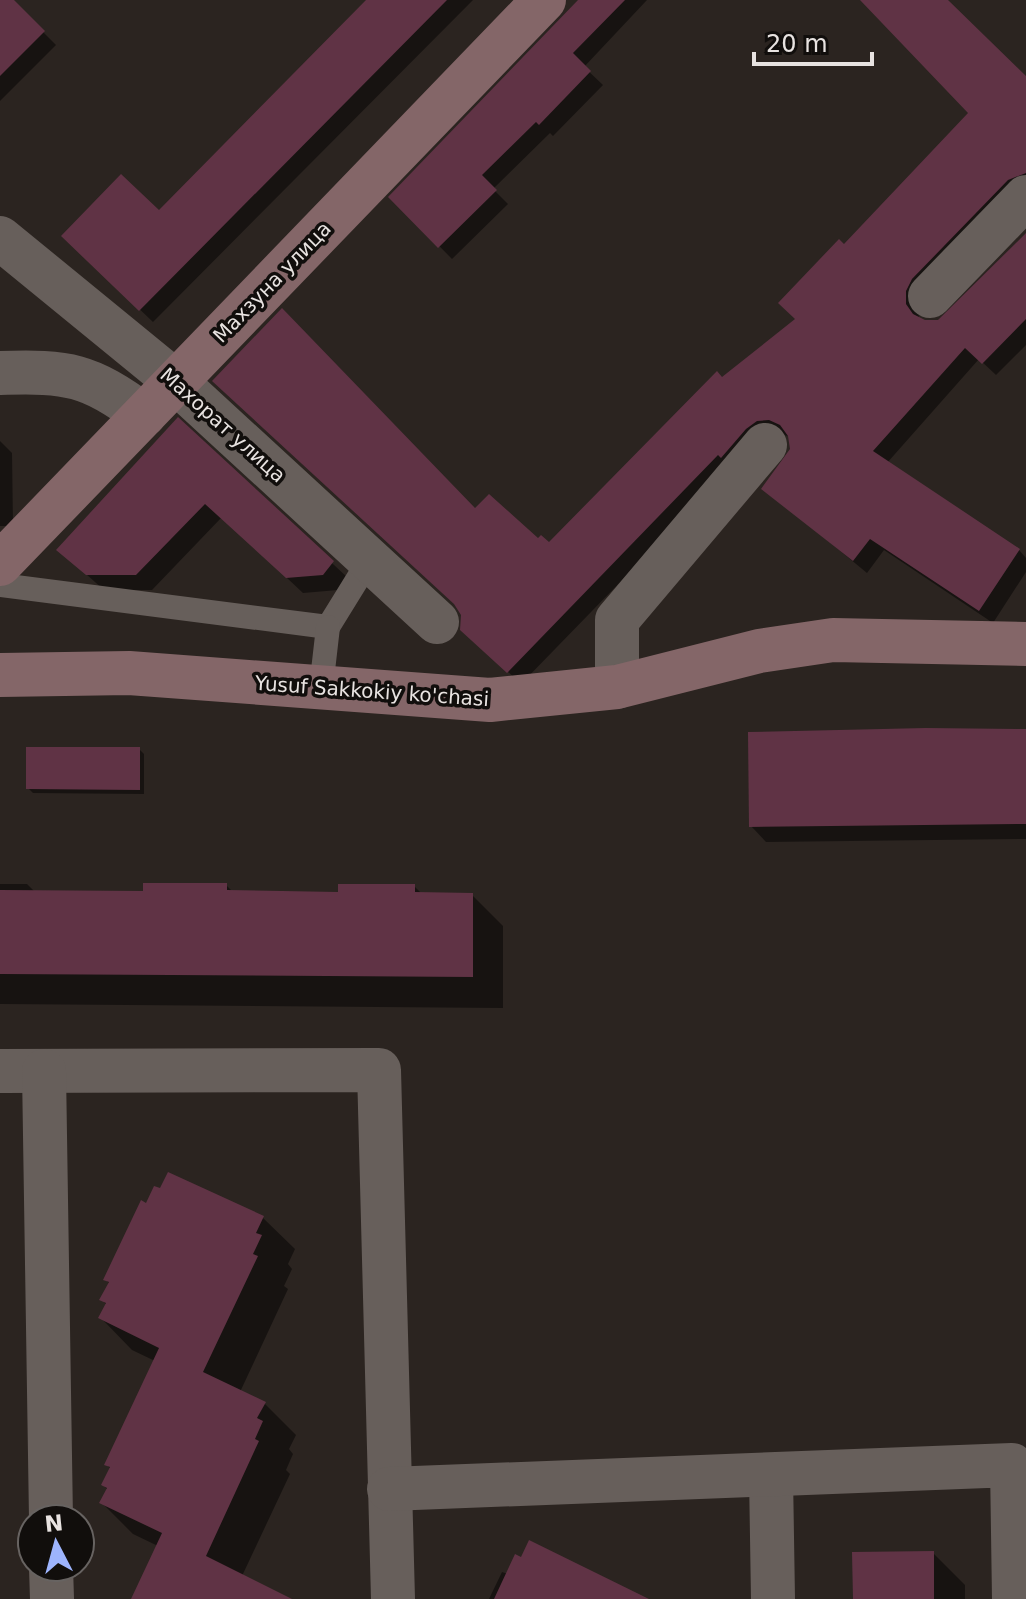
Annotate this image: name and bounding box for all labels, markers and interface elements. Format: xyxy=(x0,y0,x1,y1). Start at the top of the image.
scale bar xyxy=(754,16,872,66)
text: 20 m xyxy=(766,30,828,58)
street label: Махзуна улица xyxy=(208,216,336,348)
street label: Махорат улица xyxy=(156,363,290,487)
street label: Yusuf Sakkokiy ko'chasi xyxy=(253,671,490,711)
north arrow xyxy=(16,1503,96,1583)
text: N xyxy=(43,1510,64,1537)

